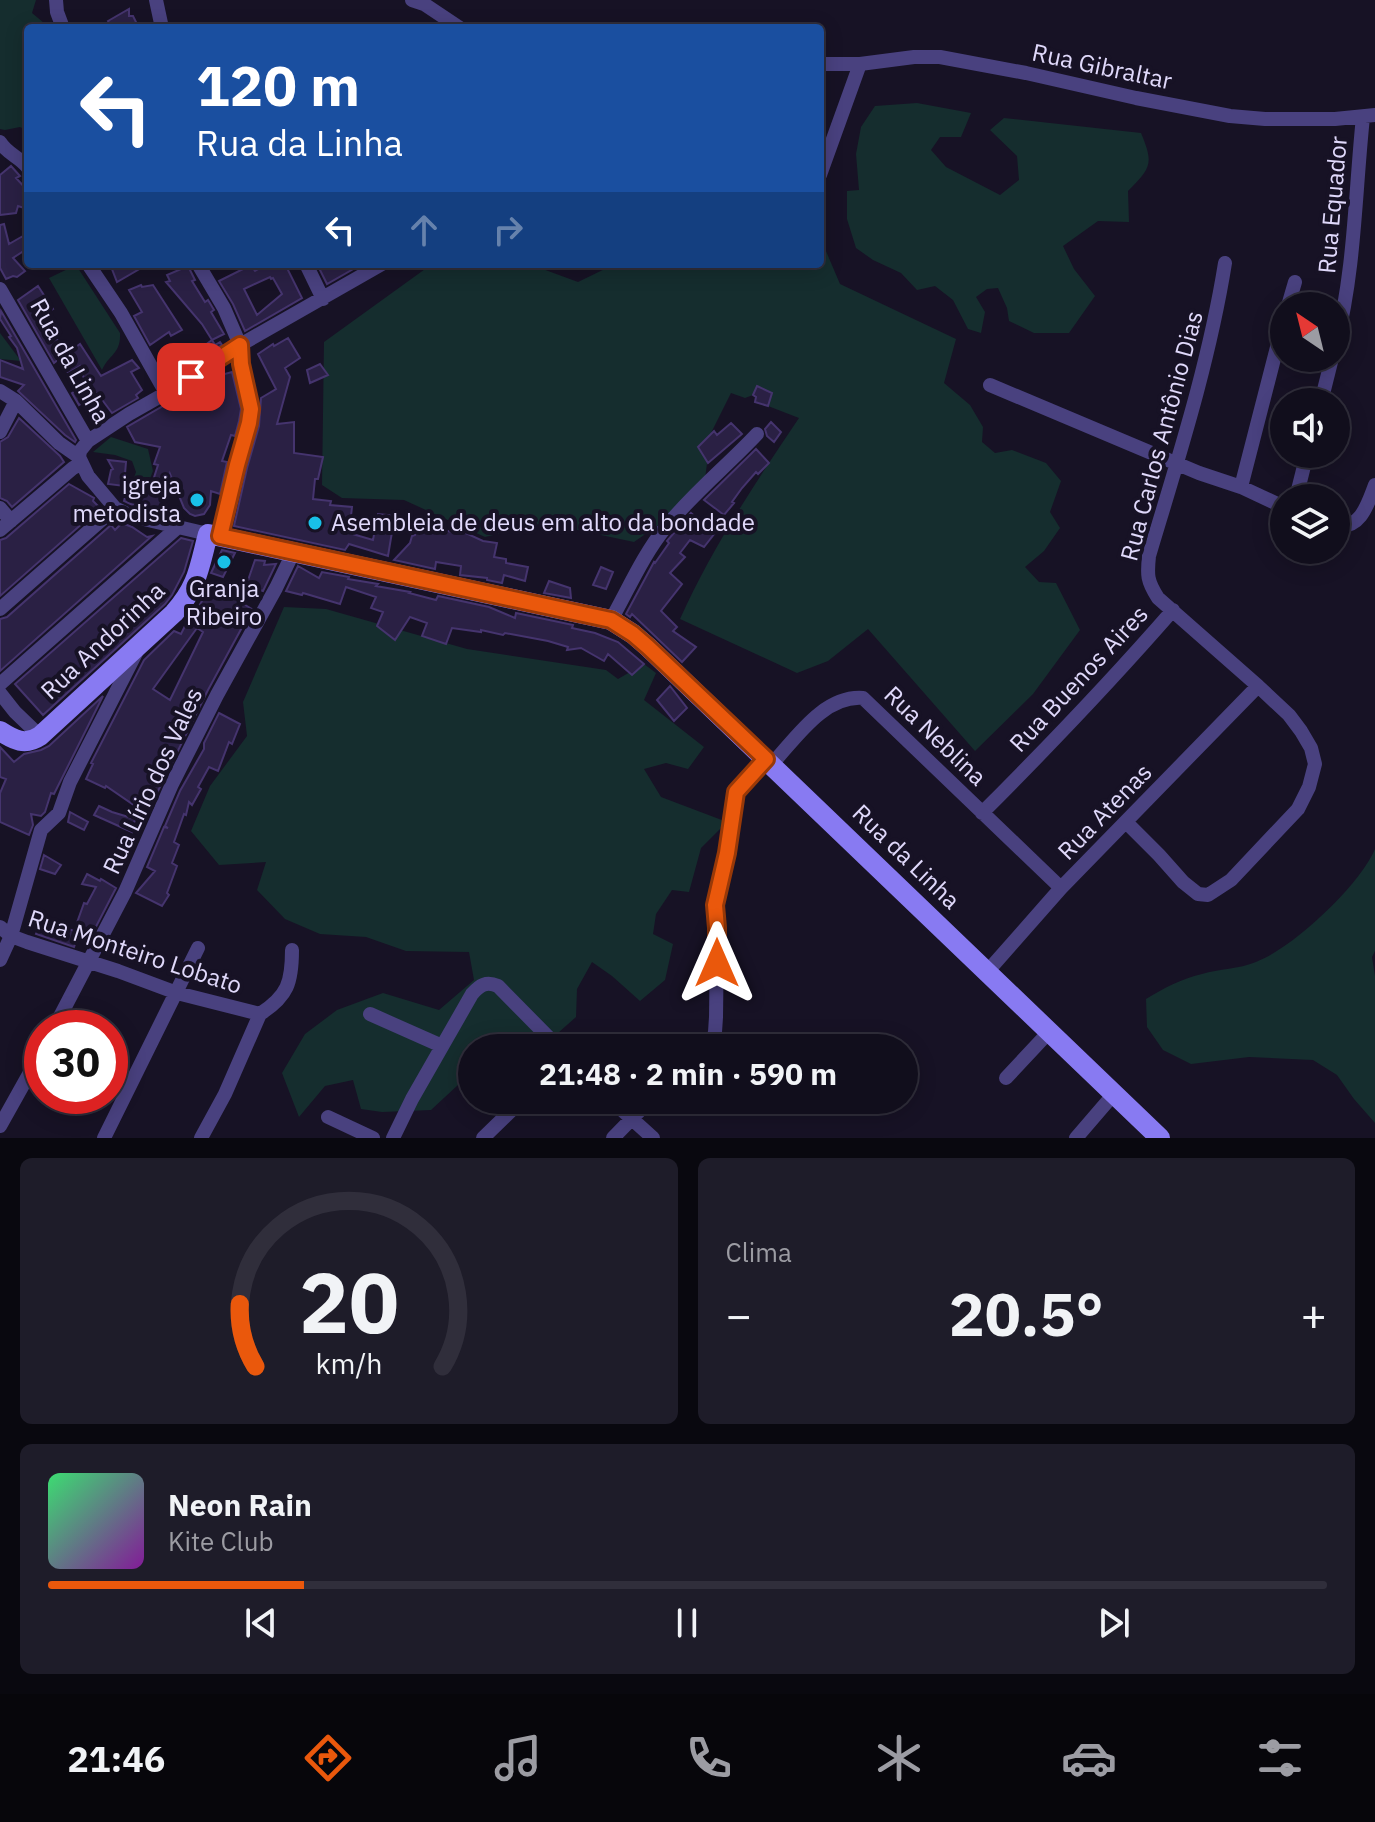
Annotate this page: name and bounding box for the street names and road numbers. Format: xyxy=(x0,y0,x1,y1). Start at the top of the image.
street label: Rua Gibraltar xyxy=(1029,36,1175,96)
street label: Rua Equador xyxy=(1310,135,1354,275)
street label: Rua da Linha xyxy=(23,292,118,429)
street label: Rua Carlos Antônio Dias xyxy=(1112,307,1210,564)
street label: Rua Andorinha xyxy=(33,574,171,706)
street label: Rua Buenos Aires xyxy=(1002,598,1155,758)
street label: Rua Neblina xyxy=(878,678,994,792)
street label: Rua Lírio dos Vales xyxy=(95,682,209,879)
street label: Rua Atenas xyxy=(1050,756,1158,866)
street label: Rua da Linha xyxy=(846,797,968,916)
street label: Rua Monteiro Lobato xyxy=(24,901,246,1001)

